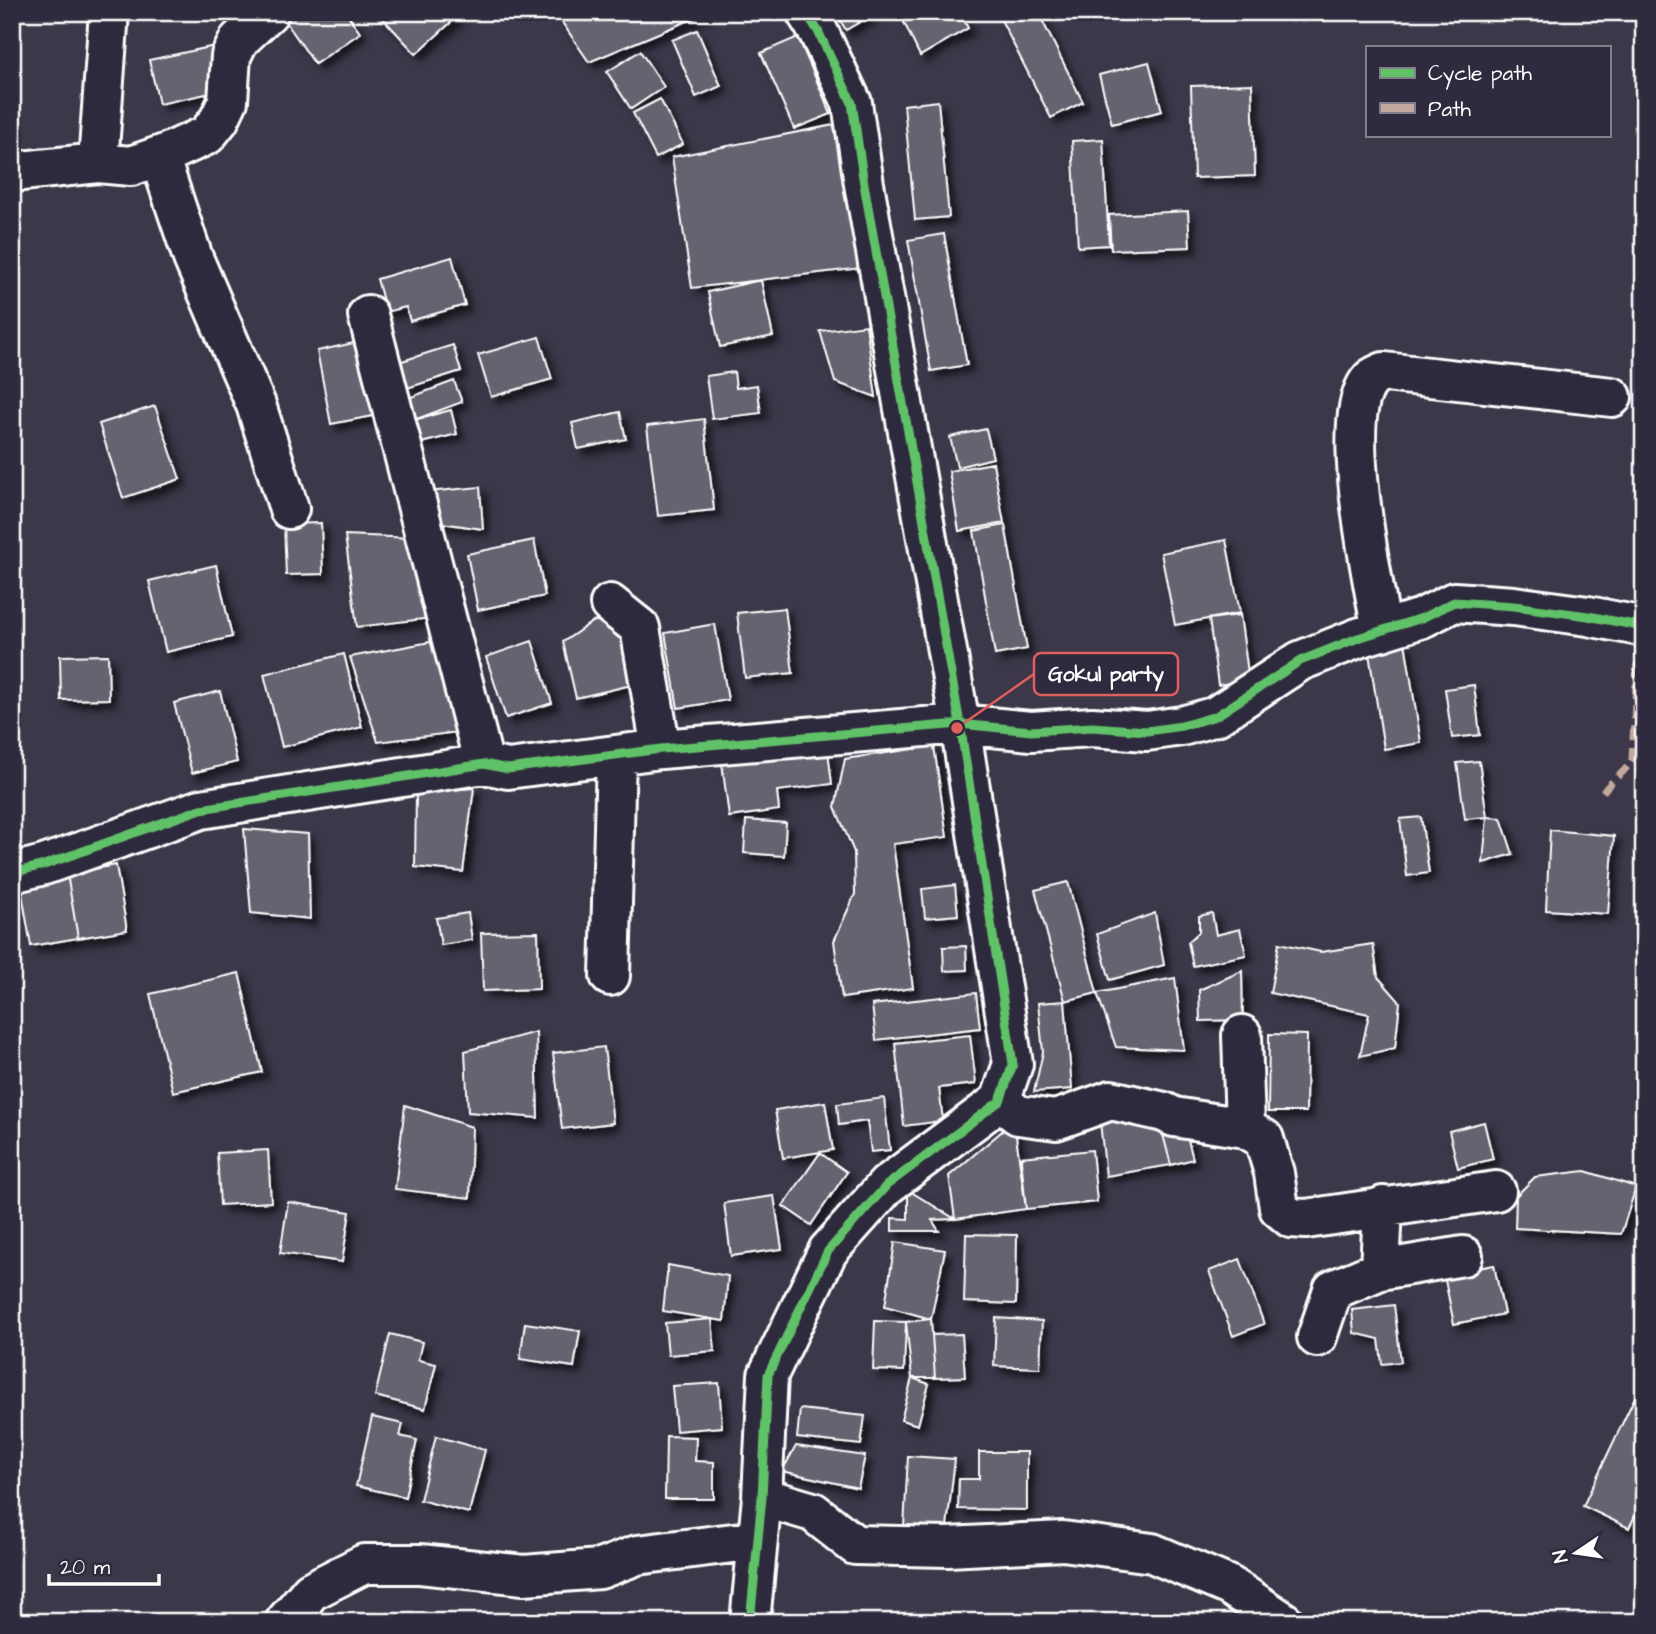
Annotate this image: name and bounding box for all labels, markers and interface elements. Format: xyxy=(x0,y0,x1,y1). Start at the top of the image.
legend xyxy=(1366,46,1610,136)
text: Cycle path xyxy=(1428,59,1533,90)
text: Path xyxy=(1428,95,1472,124)
callout: Gokul party xyxy=(1034,653,1178,695)
text: Gokul party xyxy=(1048,660,1164,692)
north arrow xyxy=(1540,1518,1610,1588)
scale bar xyxy=(49,1543,159,1587)
text: N xyxy=(1546,1548,1575,1565)
text: 20 m xyxy=(60,1553,111,1582)

